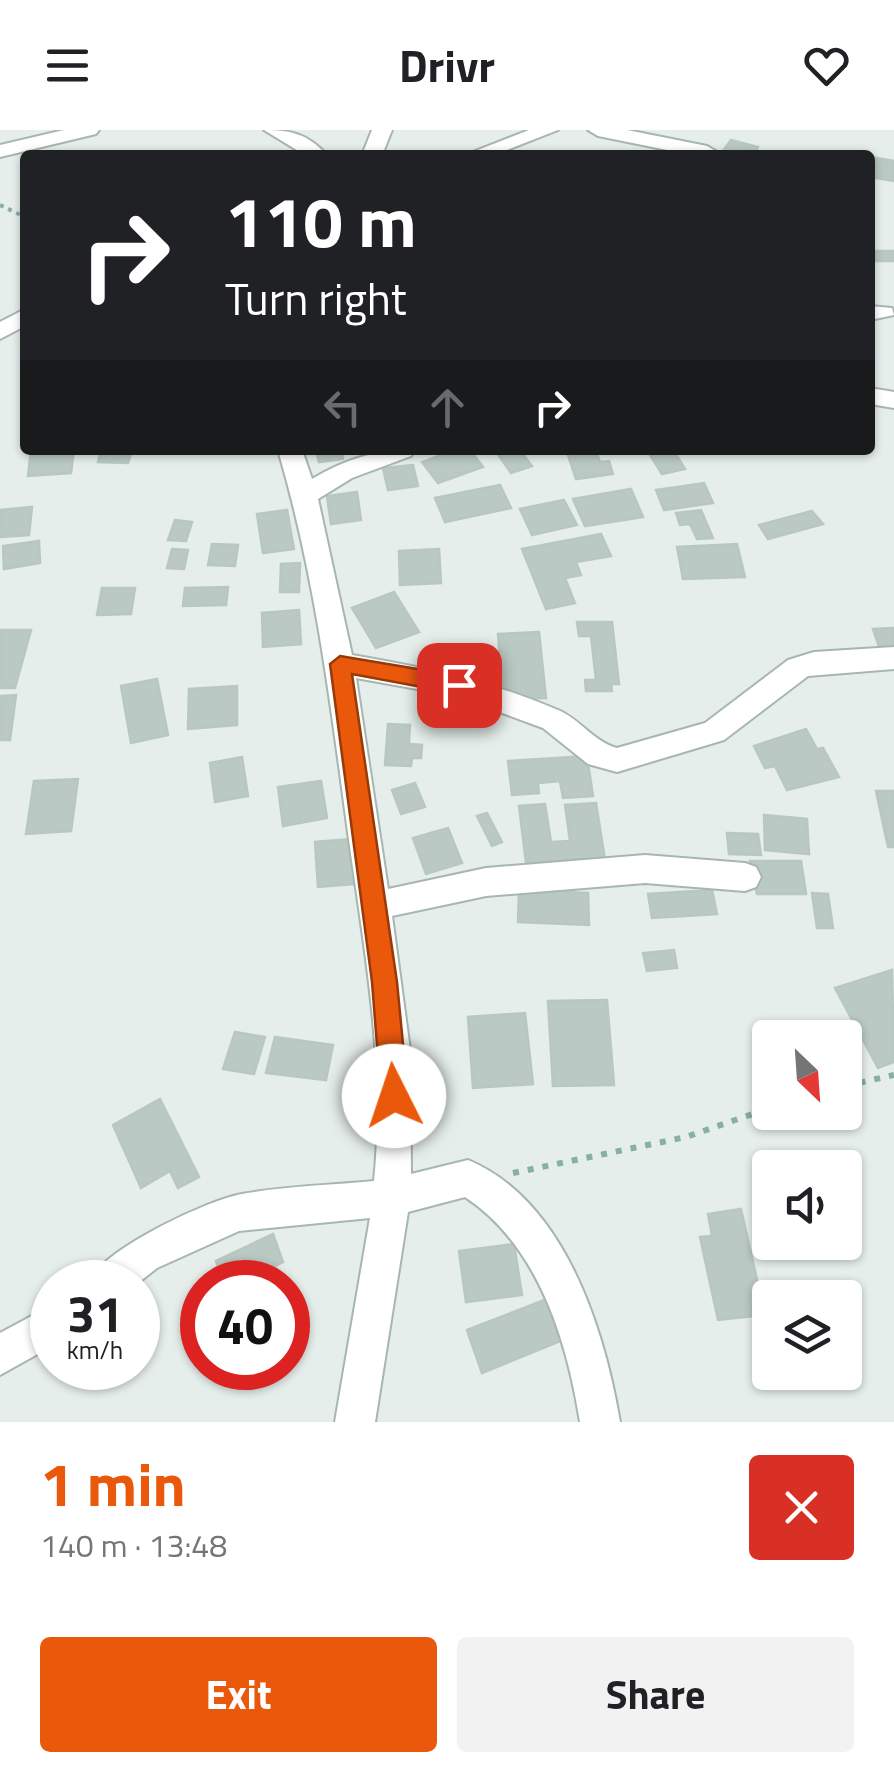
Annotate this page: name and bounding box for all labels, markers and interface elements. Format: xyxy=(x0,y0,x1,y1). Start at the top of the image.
text: Drivr xyxy=(399,31,495,99)
icon: menu xyxy=(40,38,95,93)
icon: heart xyxy=(799,38,854,93)
text: 110 m xyxy=(225,168,417,274)
icon: right xyxy=(60,190,190,320)
text: Turn right xyxy=(225,264,407,332)
icon: left xyxy=(315,380,370,435)
icon: ahead xyxy=(420,380,475,435)
icon: right xyxy=(525,380,580,435)
pin xyxy=(417,643,502,728)
icon: arrive xyxy=(432,658,487,713)
north arrow xyxy=(752,1020,862,1130)
map controls xyxy=(752,1020,862,1390)
position arrow xyxy=(342,1044,446,1148)
button: sound xyxy=(752,1150,862,1260)
speed limit sign: 40 xyxy=(180,1260,310,1390)
text: 31 xyxy=(67,1275,123,1351)
button: layers xyxy=(752,1280,862,1390)
text: km/h xyxy=(67,1331,123,1369)
text: 1 min xyxy=(40,1438,186,1529)
button: close xyxy=(749,1455,854,1560)
text: 140 m · 13:48 xyxy=(40,1521,227,1569)
button: Exit xyxy=(40,1637,437,1752)
button: Share xyxy=(457,1637,854,1752)

